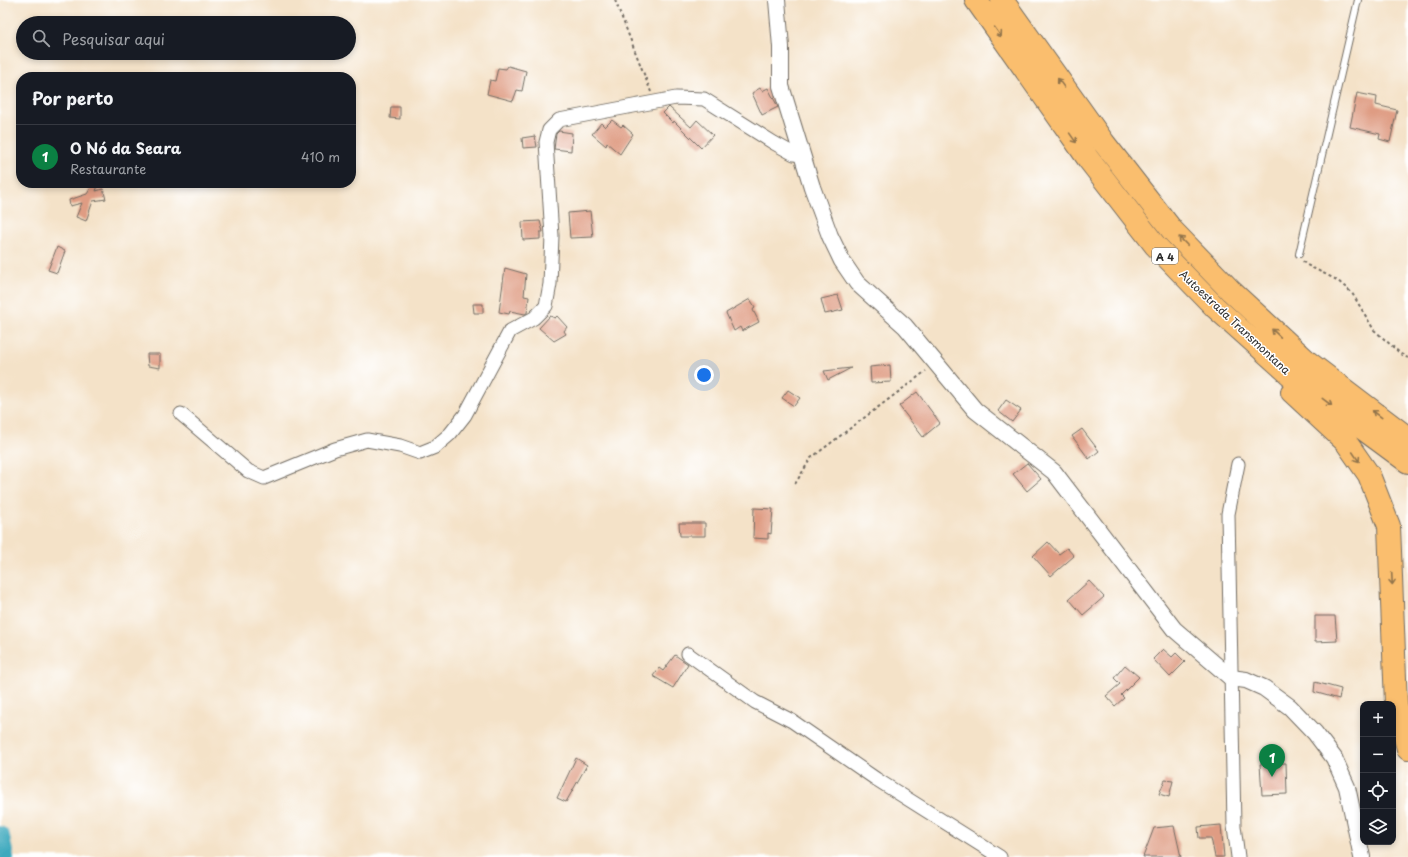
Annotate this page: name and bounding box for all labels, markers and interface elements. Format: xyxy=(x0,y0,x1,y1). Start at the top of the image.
search box xyxy=(16,16,356,60)
one-way arrow xyxy=(994,26,1002,37)
icon: search xyxy=(30,27,52,49)
text: Pesquisar aqui xyxy=(62,27,165,50)
one-way arrow xyxy=(1057,78,1066,89)
text: Por perto xyxy=(32,85,113,111)
one-way arrow xyxy=(1069,132,1077,143)
text: O Nó da Seara xyxy=(70,136,181,159)
text: 1 xyxy=(42,147,48,166)
text: 410 m xyxy=(301,147,340,166)
text: Restaurante xyxy=(70,159,146,178)
one-way arrow xyxy=(1178,236,1188,246)
road number: A 4 xyxy=(1152,248,1178,264)
street label: Autoestrada Transmontana xyxy=(1176,266,1294,378)
one-way arrow xyxy=(1271,328,1281,337)
your location xyxy=(694,365,714,385)
one-way arrow xyxy=(1321,398,1332,407)
one-way arrow xyxy=(1371,410,1382,418)
one-way arrow xyxy=(1352,451,1360,462)
one-way arrow xyxy=(1388,572,1395,585)
map controls xyxy=(1360,701,1396,845)
button: + xyxy=(1360,701,1396,737)
button: − xyxy=(1360,737,1396,773)
pin: 1 xyxy=(1259,744,1285,777)
button: locate xyxy=(1360,773,1396,809)
button: layers xyxy=(1360,809,1396,845)

